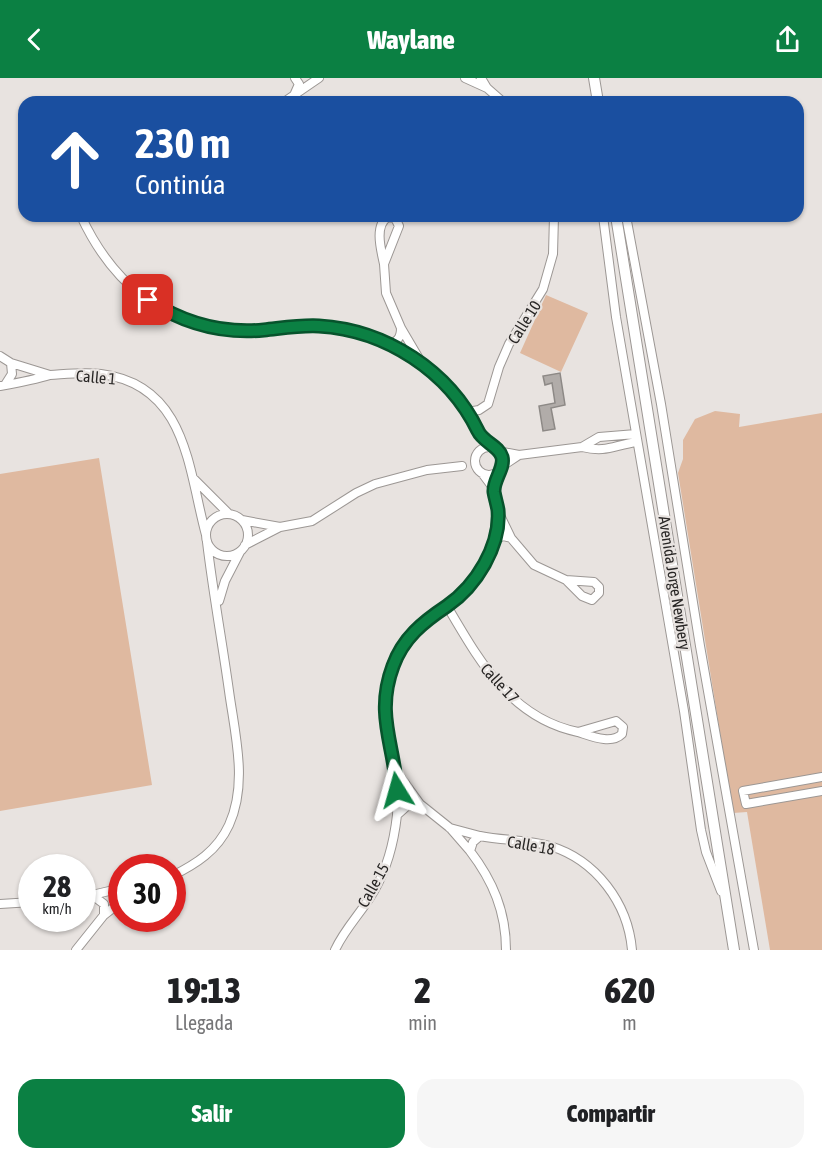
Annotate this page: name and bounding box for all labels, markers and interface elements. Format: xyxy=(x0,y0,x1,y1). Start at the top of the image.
icon: back xyxy=(18,23,51,56)
icon: share xyxy=(771,23,804,56)
text: Waylane xyxy=(367,24,455,55)
text: 230 m xyxy=(135,119,230,167)
icon: ahead xyxy=(36,120,114,198)
text: Continúa xyxy=(135,169,226,200)
pin xyxy=(122,274,173,325)
icon: arrive xyxy=(131,283,164,316)
street label: Calle 10 xyxy=(504,297,544,347)
street label: Calle 1 xyxy=(75,366,117,388)
street label: Avenida Jorge Newbery xyxy=(655,515,695,652)
street label: Calle 17 xyxy=(477,660,523,706)
position arrow xyxy=(365,758,429,822)
street label: Calle 18 xyxy=(506,832,556,858)
speed limit sign: 30 xyxy=(108,854,186,932)
street label: Calle 15 xyxy=(354,860,392,910)
text: 28 xyxy=(43,869,71,903)
text: km/h xyxy=(42,900,72,917)
text: 19:13 xyxy=(167,969,241,1011)
text: 2 xyxy=(414,969,431,1011)
text: 620 xyxy=(604,969,655,1011)
text: Llegada xyxy=(175,1011,233,1034)
text: min xyxy=(408,1011,437,1034)
text: m xyxy=(622,1011,637,1034)
button: Salir xyxy=(18,1079,405,1148)
button: Compartir xyxy=(417,1079,804,1148)

